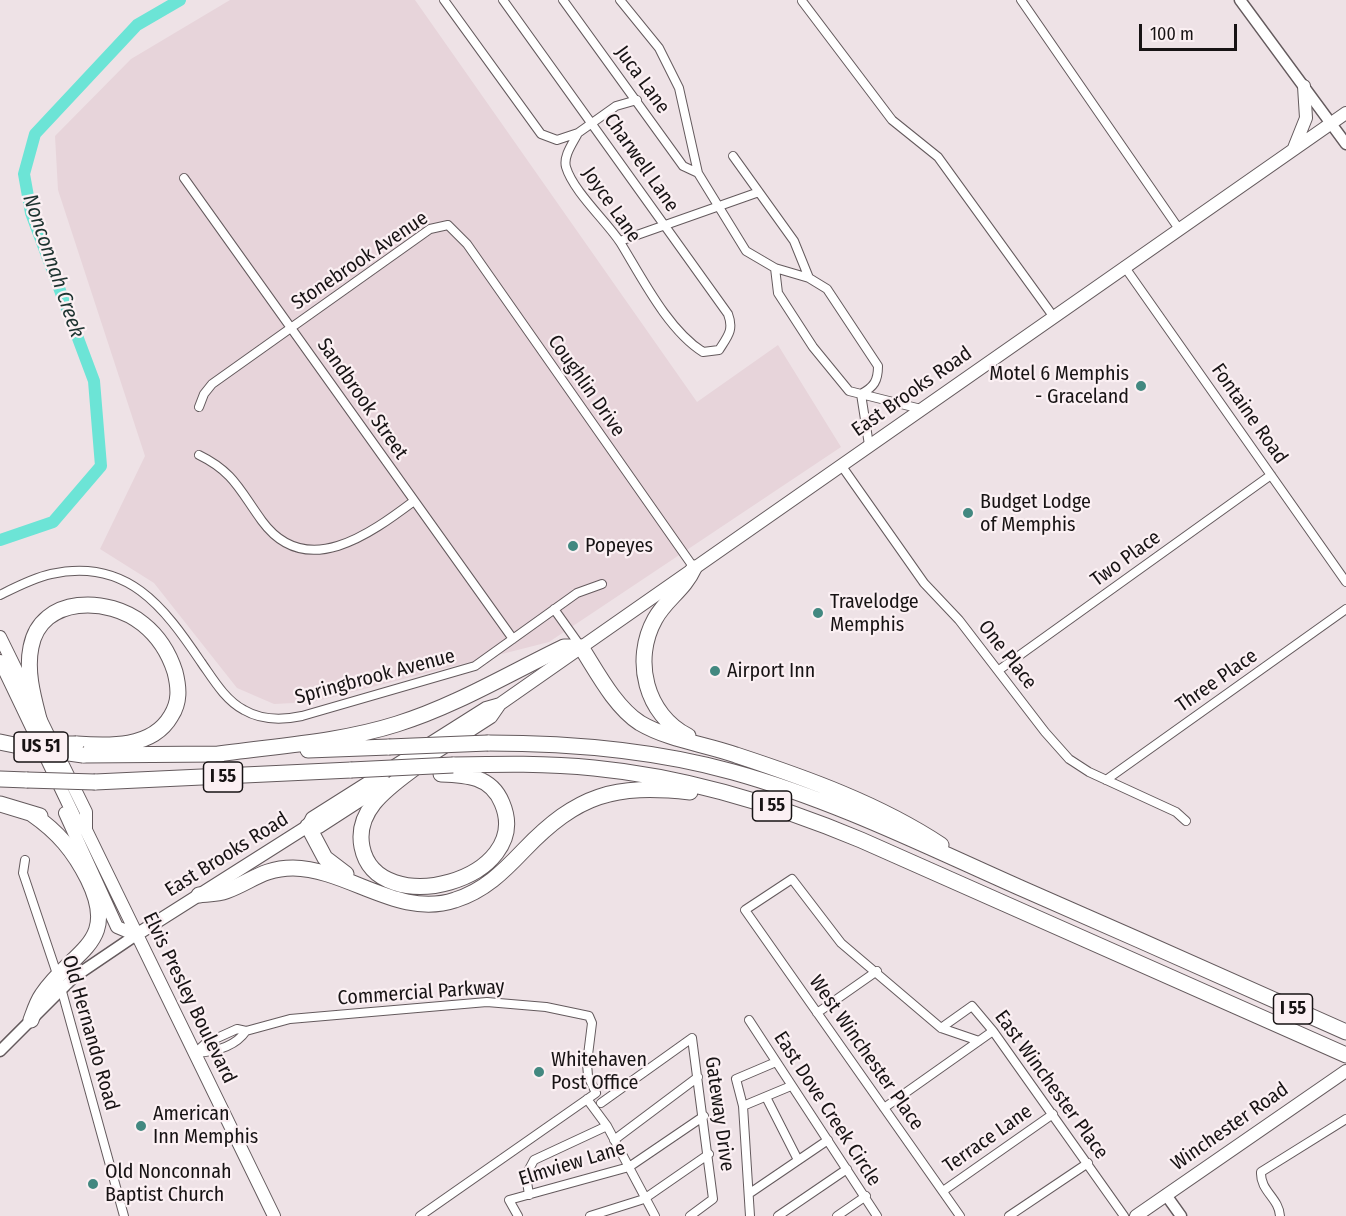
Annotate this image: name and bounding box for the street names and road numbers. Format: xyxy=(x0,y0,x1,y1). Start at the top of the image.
street label: Juca Lane xyxy=(609,42,675,118)
street label: Charwell Lane xyxy=(598,109,684,217)
street label: Joyce Lane xyxy=(576,163,646,247)
street label: Stonebrook Avenue xyxy=(287,207,433,315)
street label: Coughlin Drive xyxy=(542,331,630,441)
street label: Sandbrook Street xyxy=(311,334,413,464)
street label: East Brooks Road xyxy=(847,342,977,442)
street label: Fontaine Road xyxy=(1206,359,1292,469)
street label: Two Place xyxy=(1086,526,1166,592)
street label: One Place xyxy=(973,616,1041,694)
street label: Springbrook Avenue xyxy=(292,644,458,710)
street label: Three Place xyxy=(1172,644,1262,718)
road number: US 51 xyxy=(14,732,68,762)
road number: I 55 xyxy=(204,762,242,792)
road number: I 55 xyxy=(752,791,792,821)
street label: East Brooks Road xyxy=(161,807,293,903)
street label: Elvis Presley Boulevard xyxy=(137,908,241,1088)
street label: Old Hernando Road xyxy=(56,953,124,1113)
street label: West Winchester Place xyxy=(804,971,928,1135)
street label: Commercial Parkway xyxy=(337,975,505,1011)
road number: I 55 xyxy=(1274,994,1312,1024)
street label: East Winchester Place xyxy=(989,1006,1113,1164)
street label: East Dove Creek Circle xyxy=(768,1027,886,1191)
street label: Gateway Drive xyxy=(699,1055,739,1173)
street label: Winchester Road xyxy=(1167,1078,1293,1176)
street label: Terrace Lane xyxy=(939,1100,1037,1178)
street label: Elmview Lane xyxy=(516,1136,628,1192)

